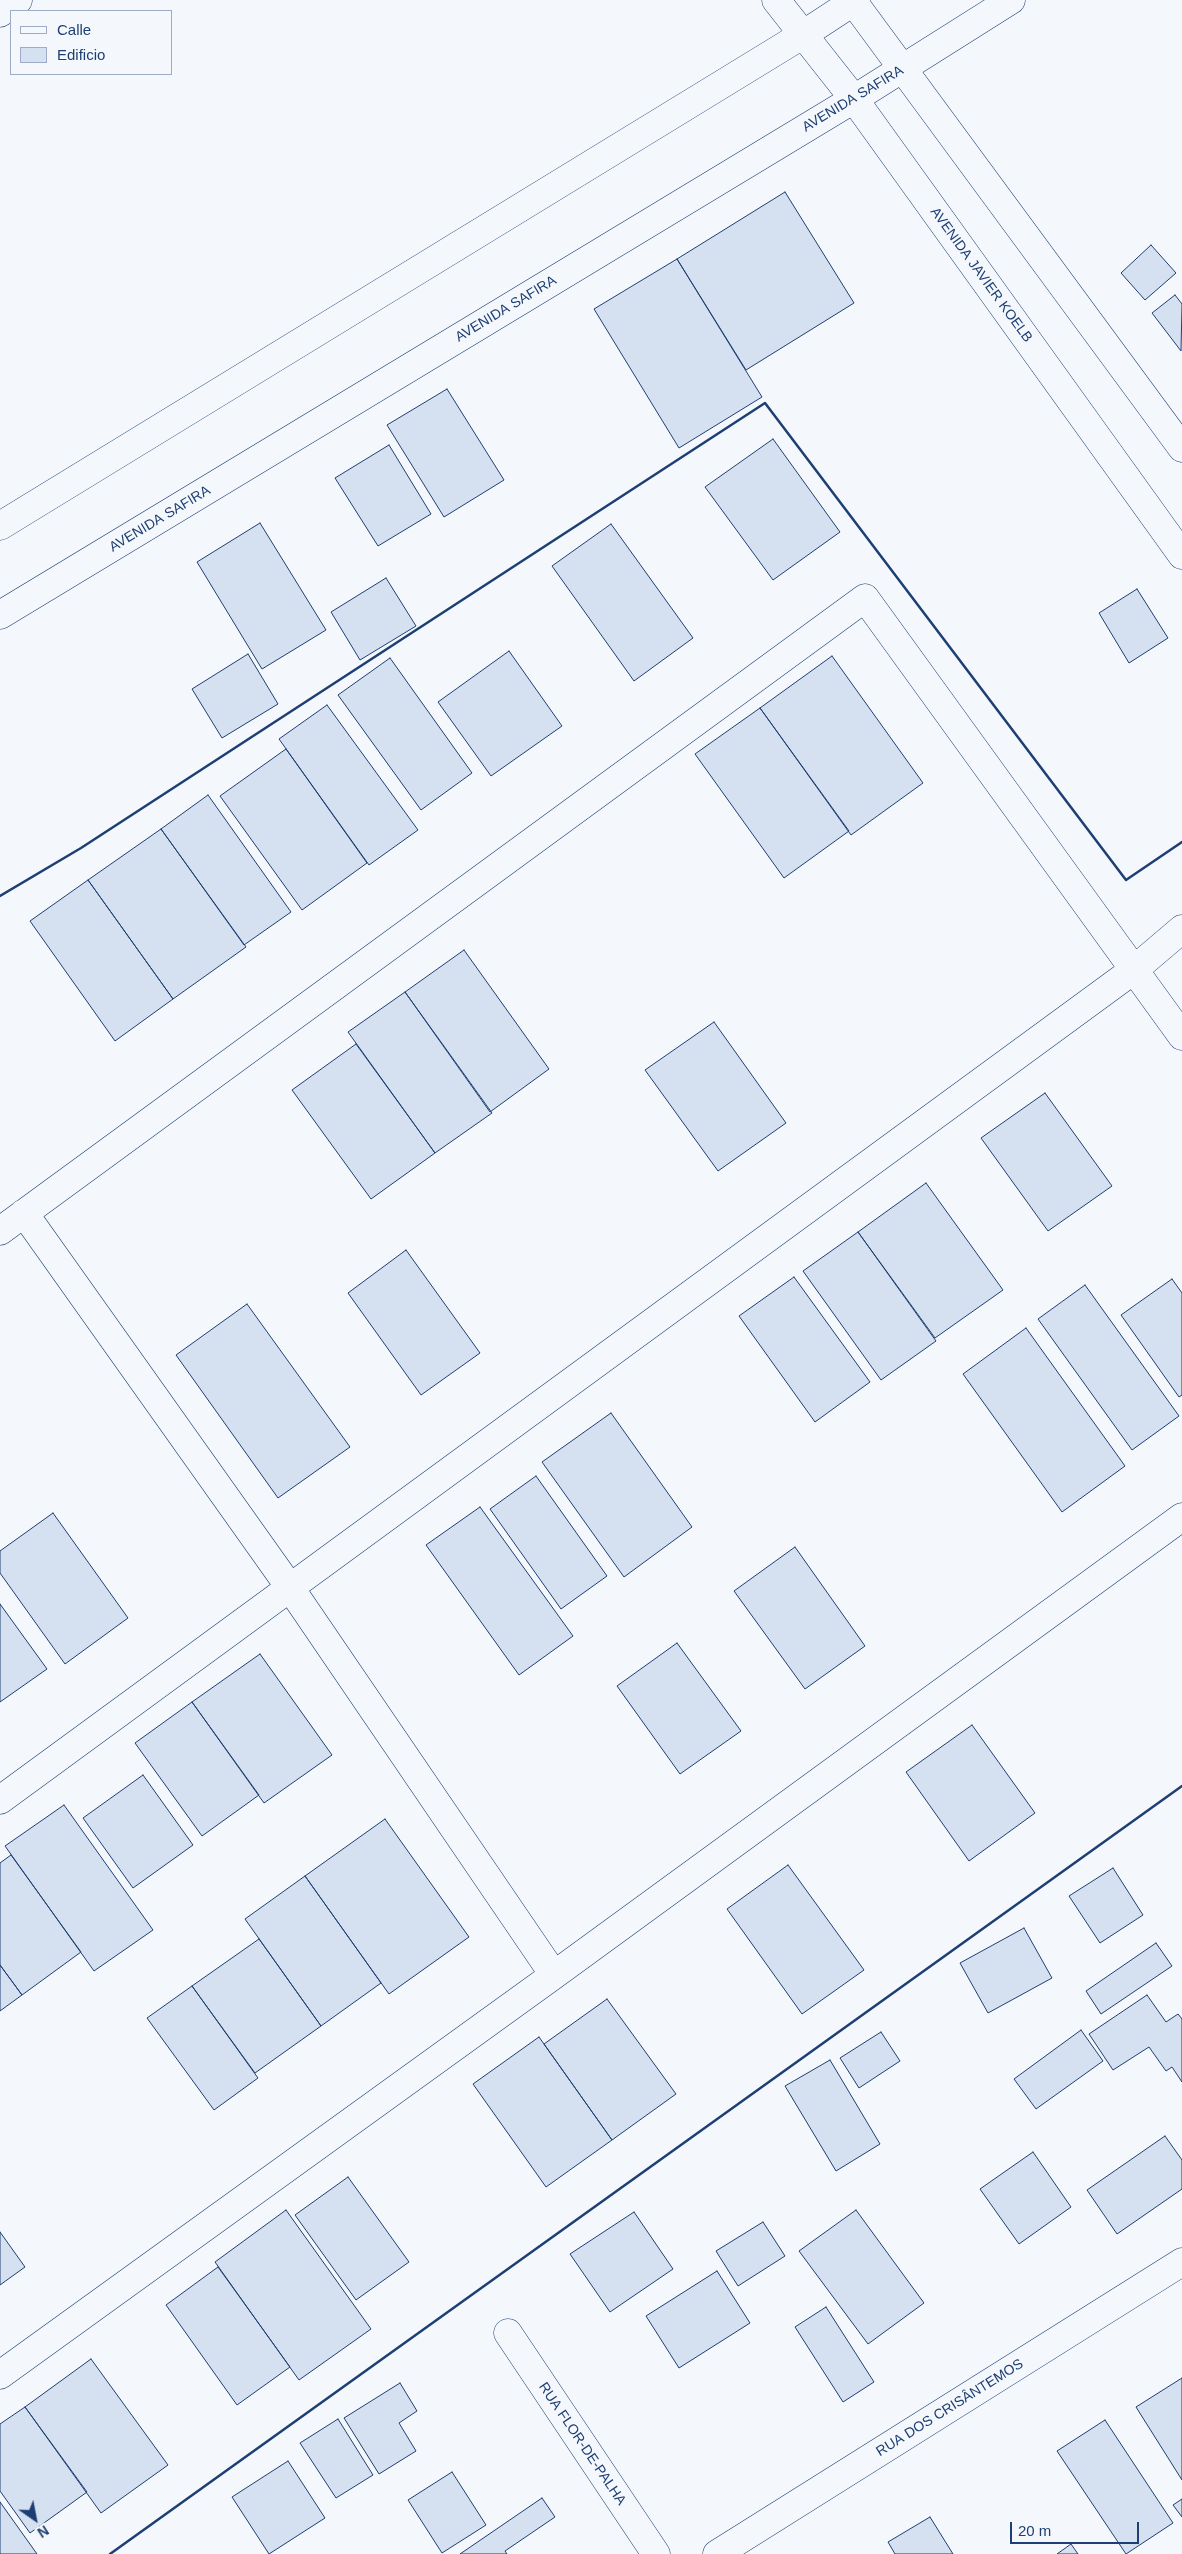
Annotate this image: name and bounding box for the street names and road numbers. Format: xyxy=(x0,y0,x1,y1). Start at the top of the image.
street label: AVENIDA SAFIRA xyxy=(799,62,907,136)
street label: AVENIDA JAVIER KOELB xyxy=(926,204,1036,346)
street label: AVENIDA SAFIRA xyxy=(452,272,560,346)
street label: AVENIDA SAFIRA xyxy=(106,482,214,556)
street label: RUA DOS CRISÂNTEMOS xyxy=(873,2356,1027,2460)
street label: RUA FLOR-DE-PALHA xyxy=(535,2379,629,2509)

